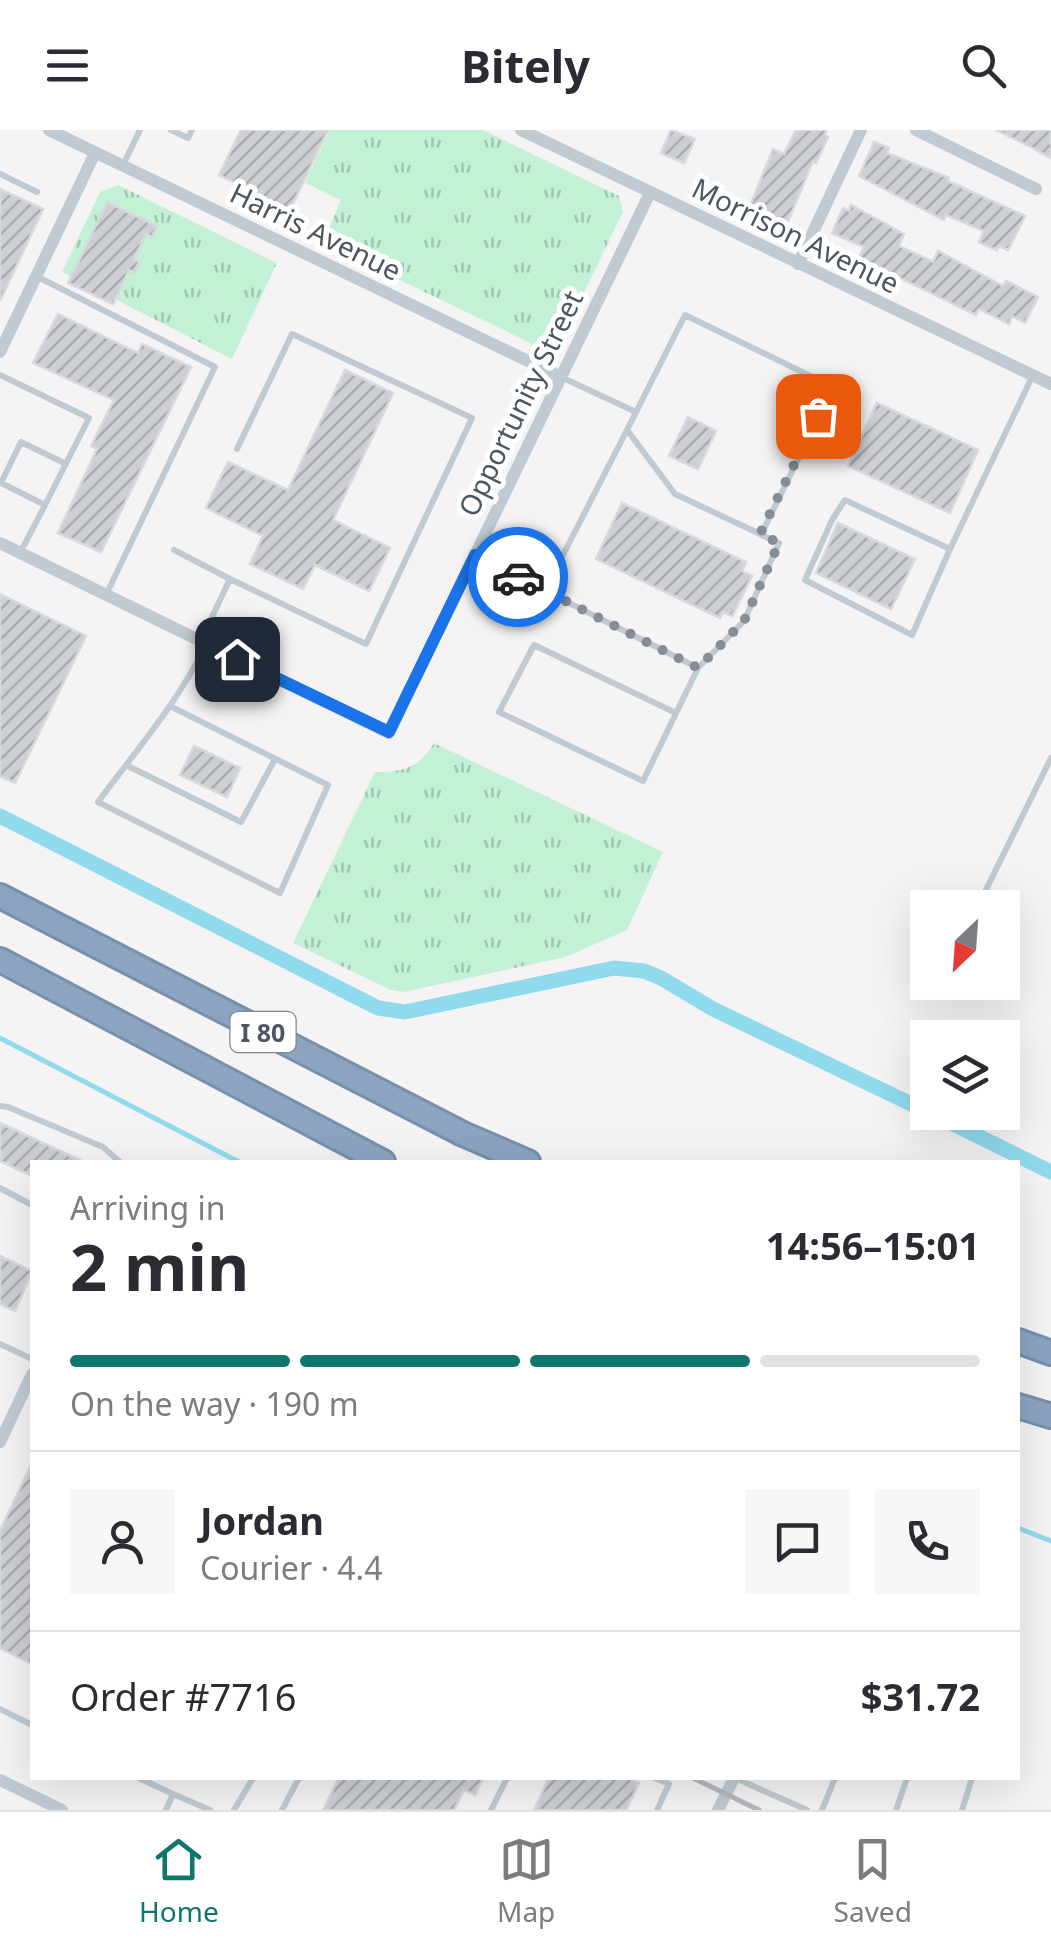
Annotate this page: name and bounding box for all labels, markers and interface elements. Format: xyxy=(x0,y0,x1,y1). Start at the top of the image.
text: Bitely xyxy=(461,35,590,96)
icon: menu xyxy=(40,38,95,93)
icon: search xyxy=(956,38,1011,93)
street label: Morrison Avenue xyxy=(686,168,906,302)
street label: Harris Avenue xyxy=(224,173,408,289)
street label: Opportunity Street xyxy=(449,284,591,522)
pin xyxy=(776,374,861,459)
icon: bag xyxy=(791,389,846,444)
courier xyxy=(468,527,568,627)
icon: car xyxy=(491,550,546,605)
pin xyxy=(195,617,280,702)
icon: home xyxy=(210,632,265,687)
north arrow xyxy=(910,890,1020,1000)
map controls xyxy=(910,890,1020,1130)
road number: I 80 xyxy=(230,1012,296,1052)
button: layers xyxy=(910,1020,1020,1130)
text: Arriving in xyxy=(70,1186,225,1229)
text: 14:56–15:01 xyxy=(766,1219,980,1271)
text: 2 min xyxy=(70,1222,249,1310)
text: On the way · 190 m xyxy=(70,1382,359,1425)
button: person xyxy=(70,1489,175,1594)
button: chat xyxy=(745,1489,850,1594)
button: phone xyxy=(875,1489,980,1594)
text: Jordan xyxy=(200,1494,324,1546)
text: Courier · 4.4 xyxy=(200,1546,383,1589)
text: Order #7716 xyxy=(70,1670,296,1722)
text: $31.72 xyxy=(861,1670,980,1722)
tab: Home xyxy=(139,1832,219,1930)
tab: Map xyxy=(497,1832,555,1930)
tab: Saved xyxy=(834,1832,912,1930)

